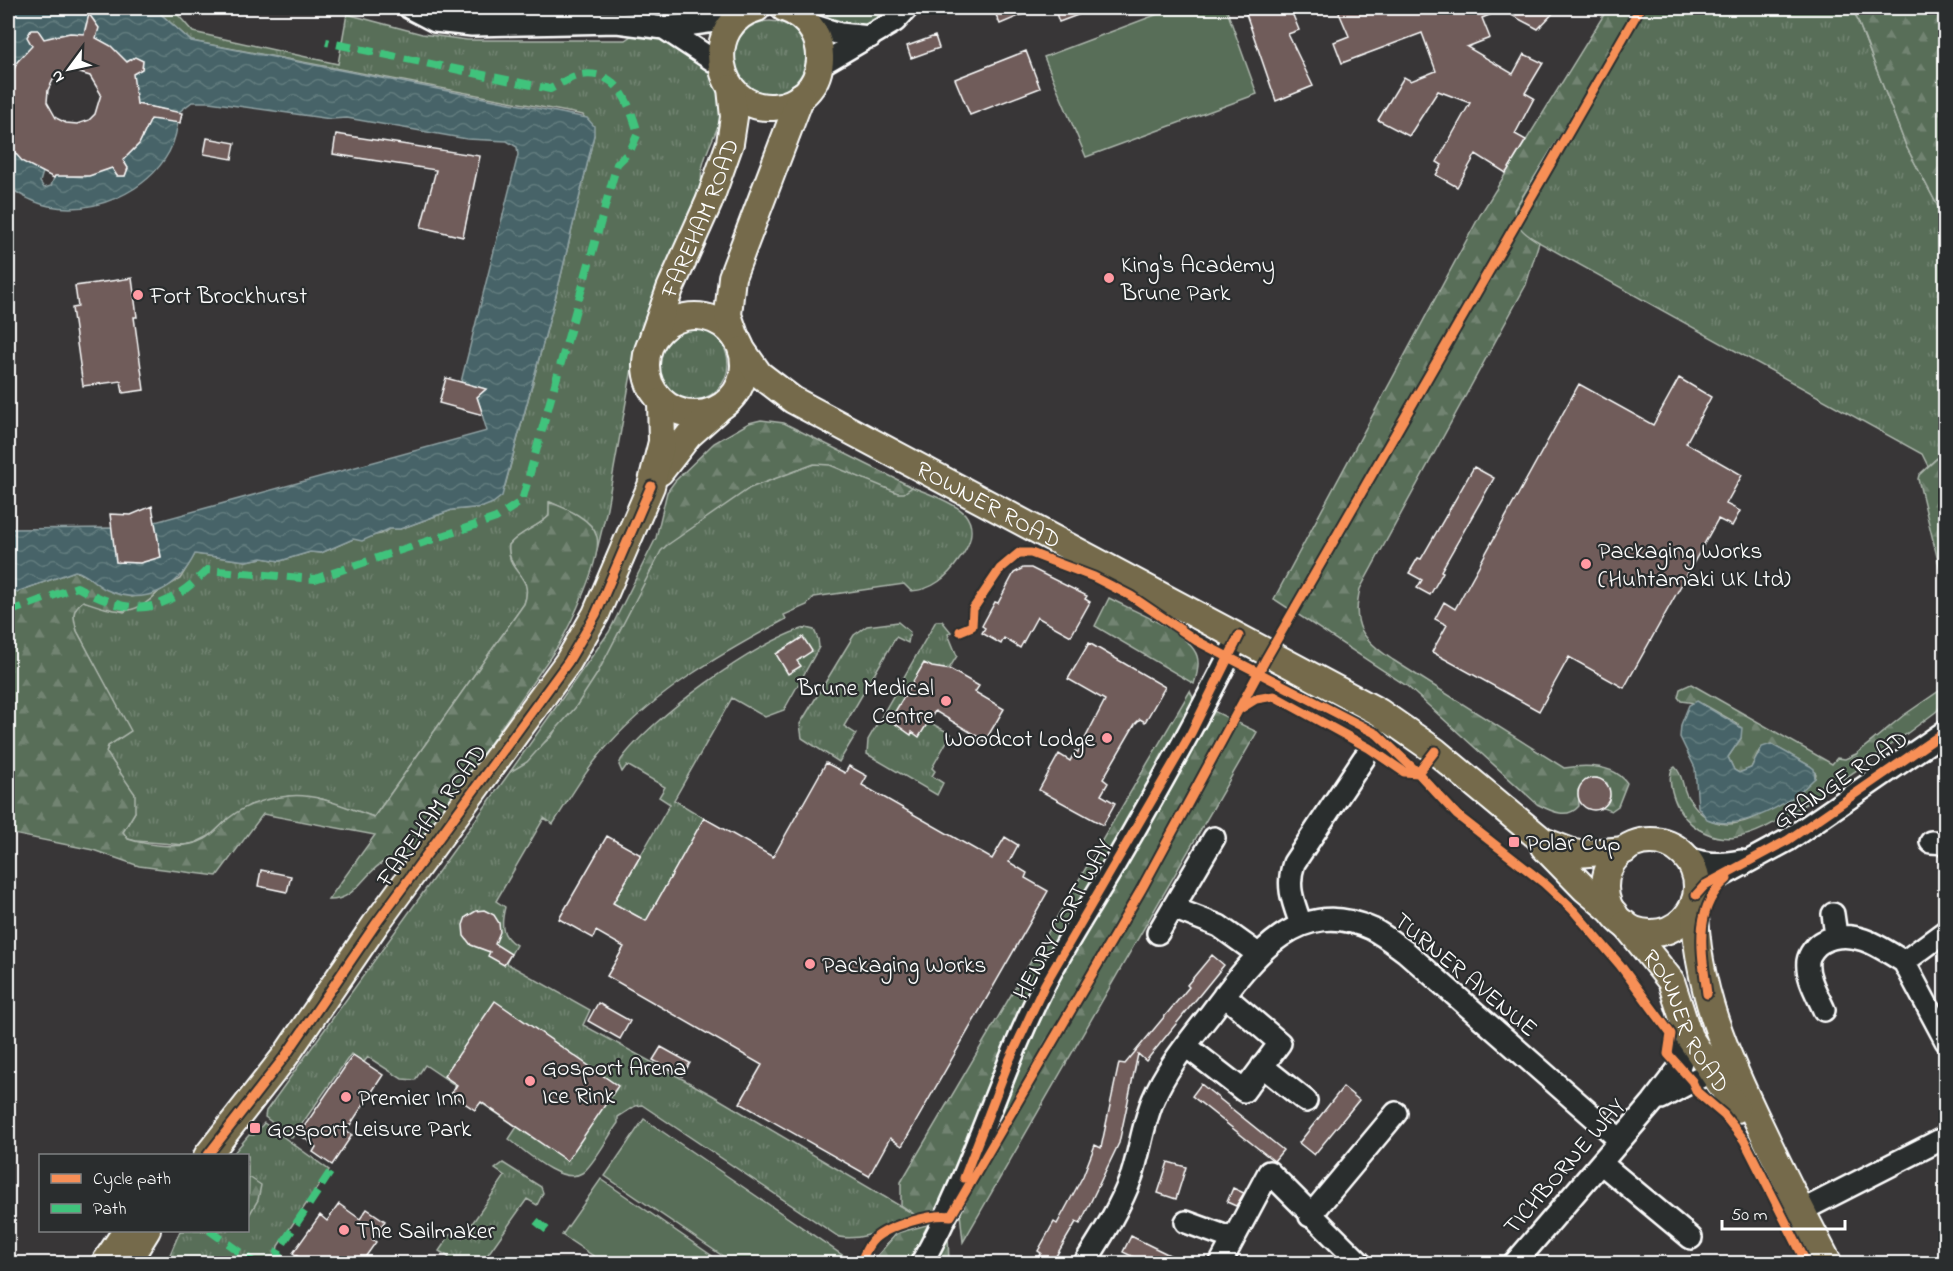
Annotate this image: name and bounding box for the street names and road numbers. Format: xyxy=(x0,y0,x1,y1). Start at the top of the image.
street label: FAREHAM ROAD xyxy=(653,134,750,305)
street label: ROWNER ROAD xyxy=(909,453,1066,559)
street label: GRANGE ROAD xyxy=(1767,723,1916,839)
street label: FAREHAM ROAD xyxy=(369,738,497,896)
street label: HENRY CORT WAY xyxy=(1005,833,1123,1007)
street label: TURNER AVENUE xyxy=(1385,905,1544,1047)
street label: ROWNER ROAD xyxy=(1632,943,1737,1101)
street label: TICHBORNE WAY xyxy=(1496,1091,1635,1244)

